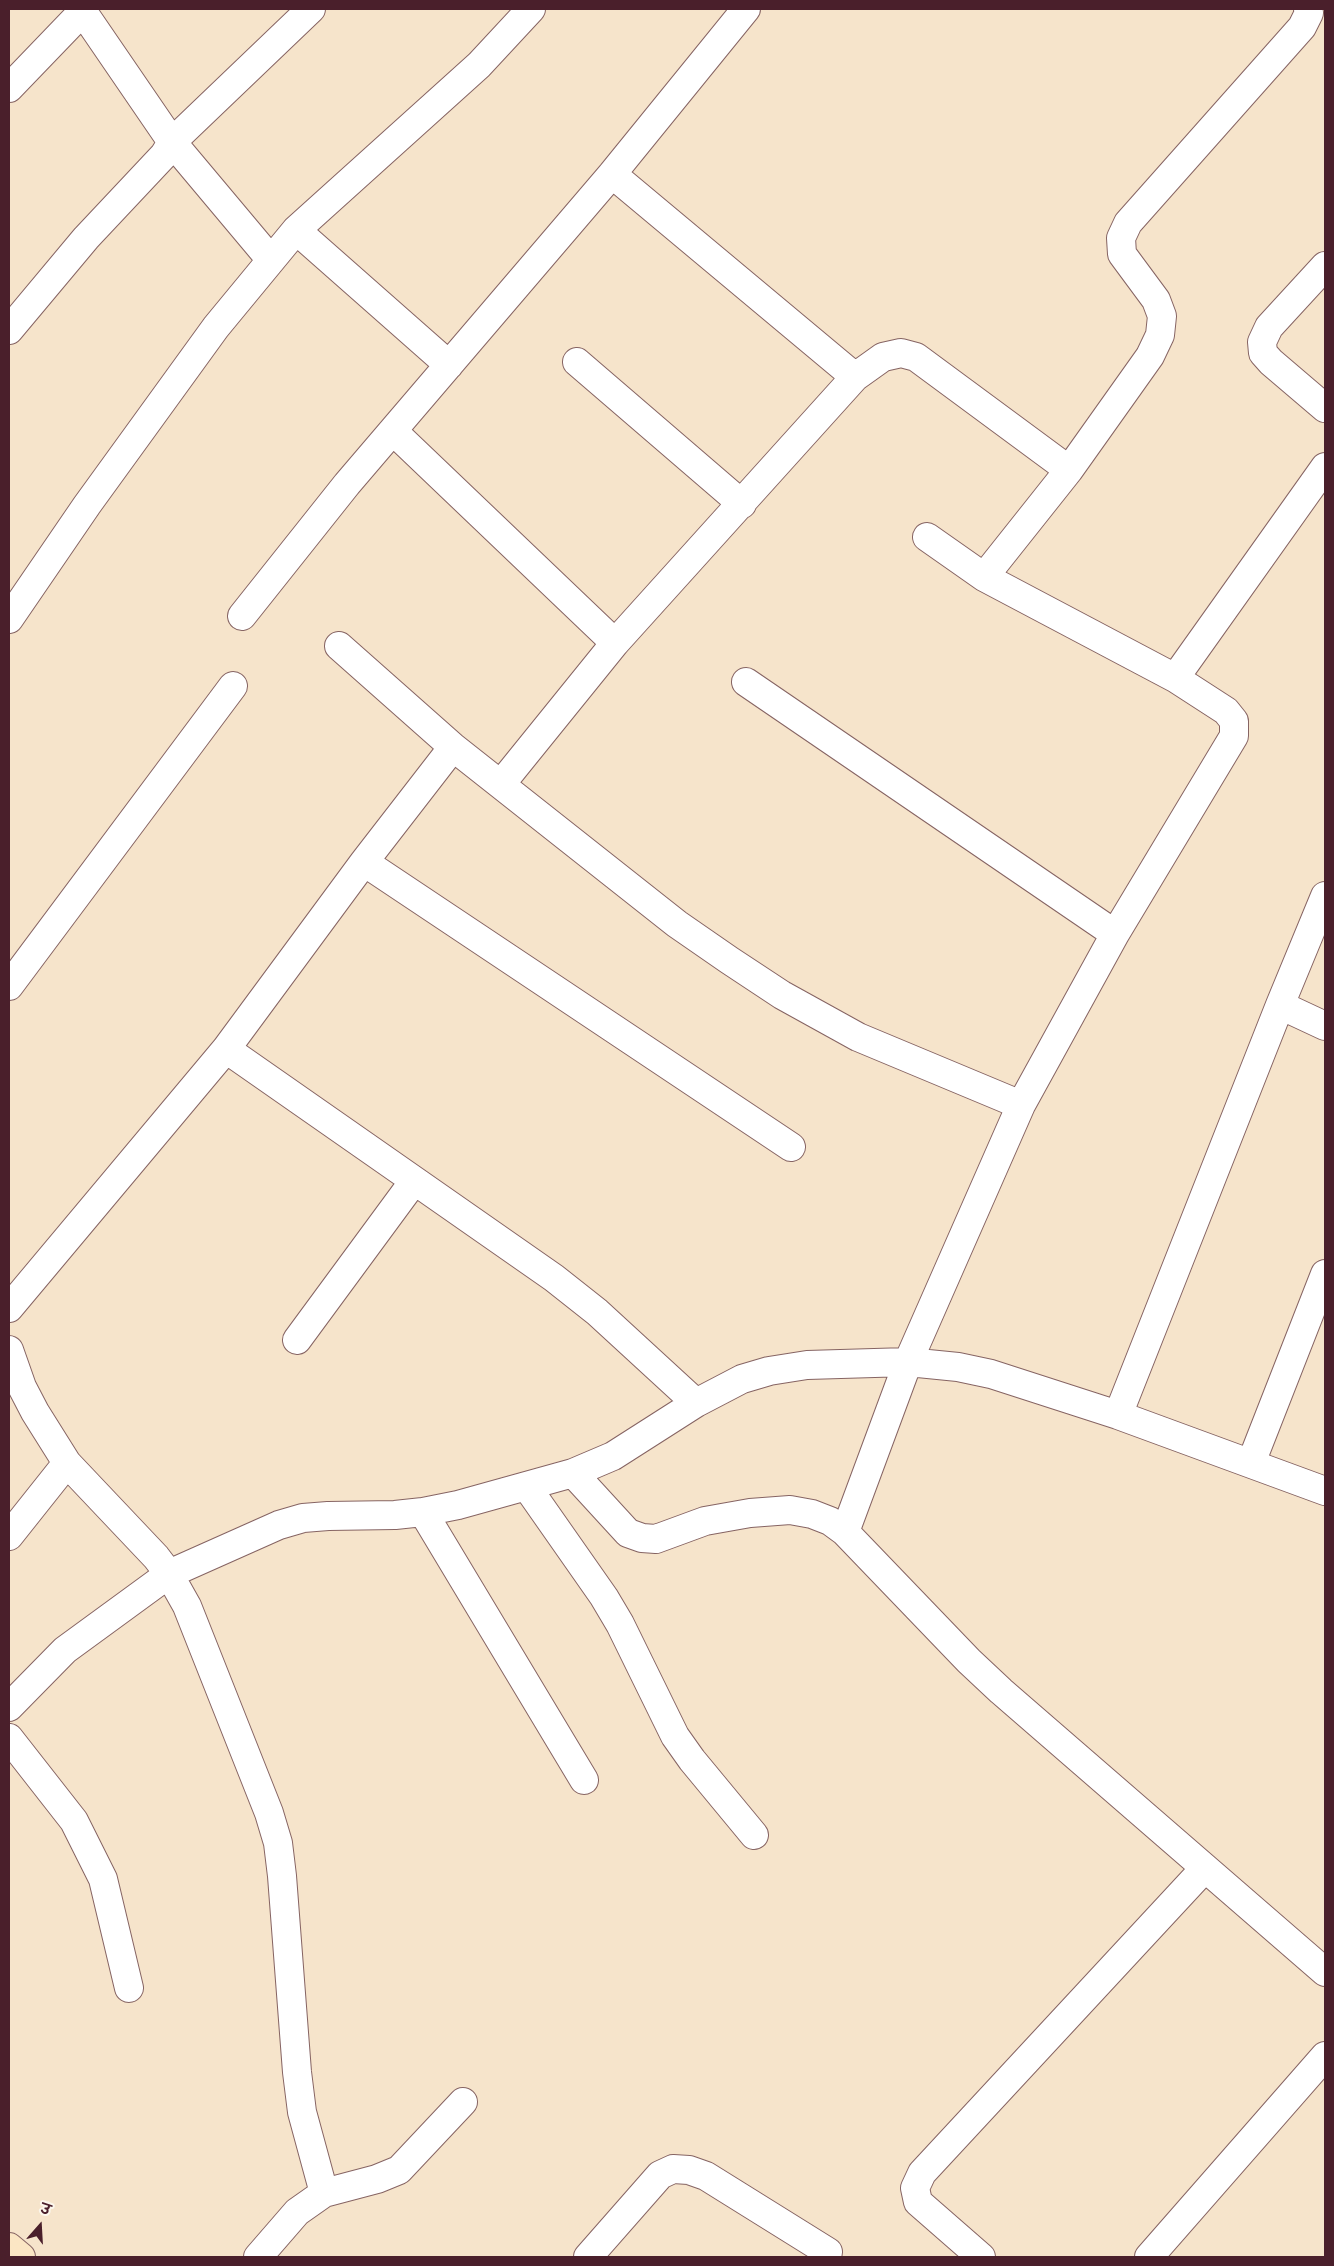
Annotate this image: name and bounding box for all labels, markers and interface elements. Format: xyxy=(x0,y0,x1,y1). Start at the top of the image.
north arrow xyxy=(15,2201,65,2251)
text: उ xyxy=(38,2202,52,2221)

